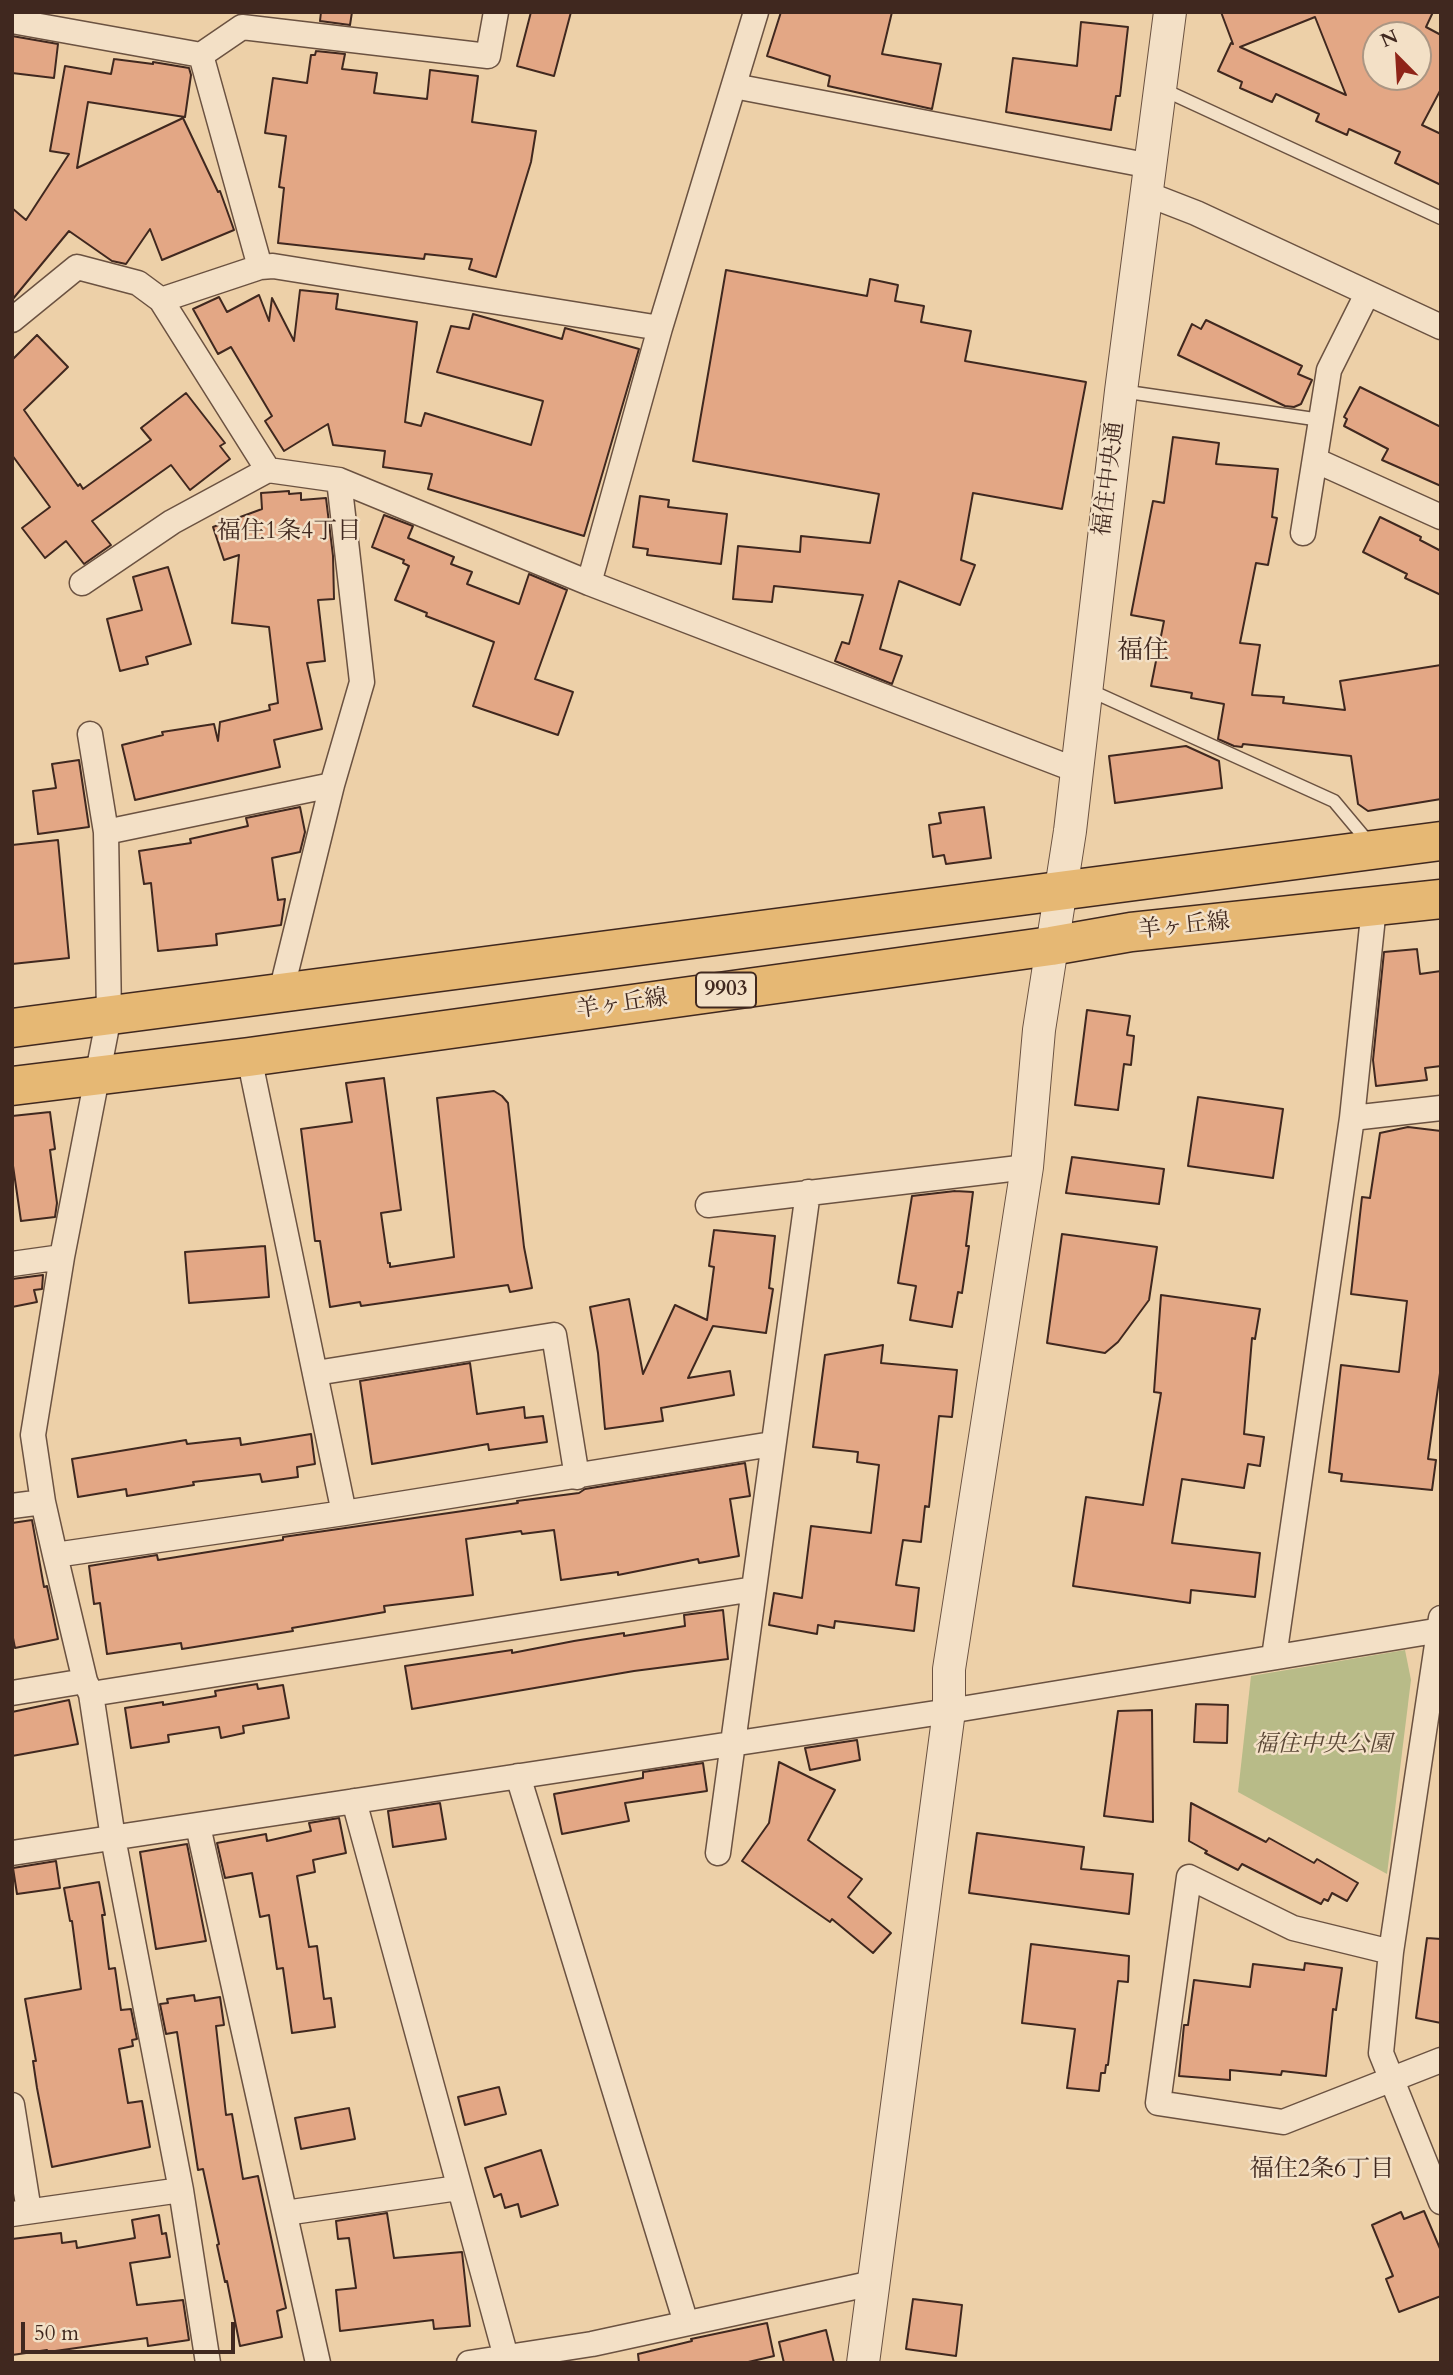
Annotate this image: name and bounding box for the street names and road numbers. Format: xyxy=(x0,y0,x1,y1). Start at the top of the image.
street label: 福住中央通 xyxy=(1089,420,1131,538)
street label: 羊ヶ丘線 xyxy=(1137,908,1231,946)
road number: 9903 xyxy=(696,972,756,1007)
street label: 羊ヶ丘線 xyxy=(575,985,669,1025)

